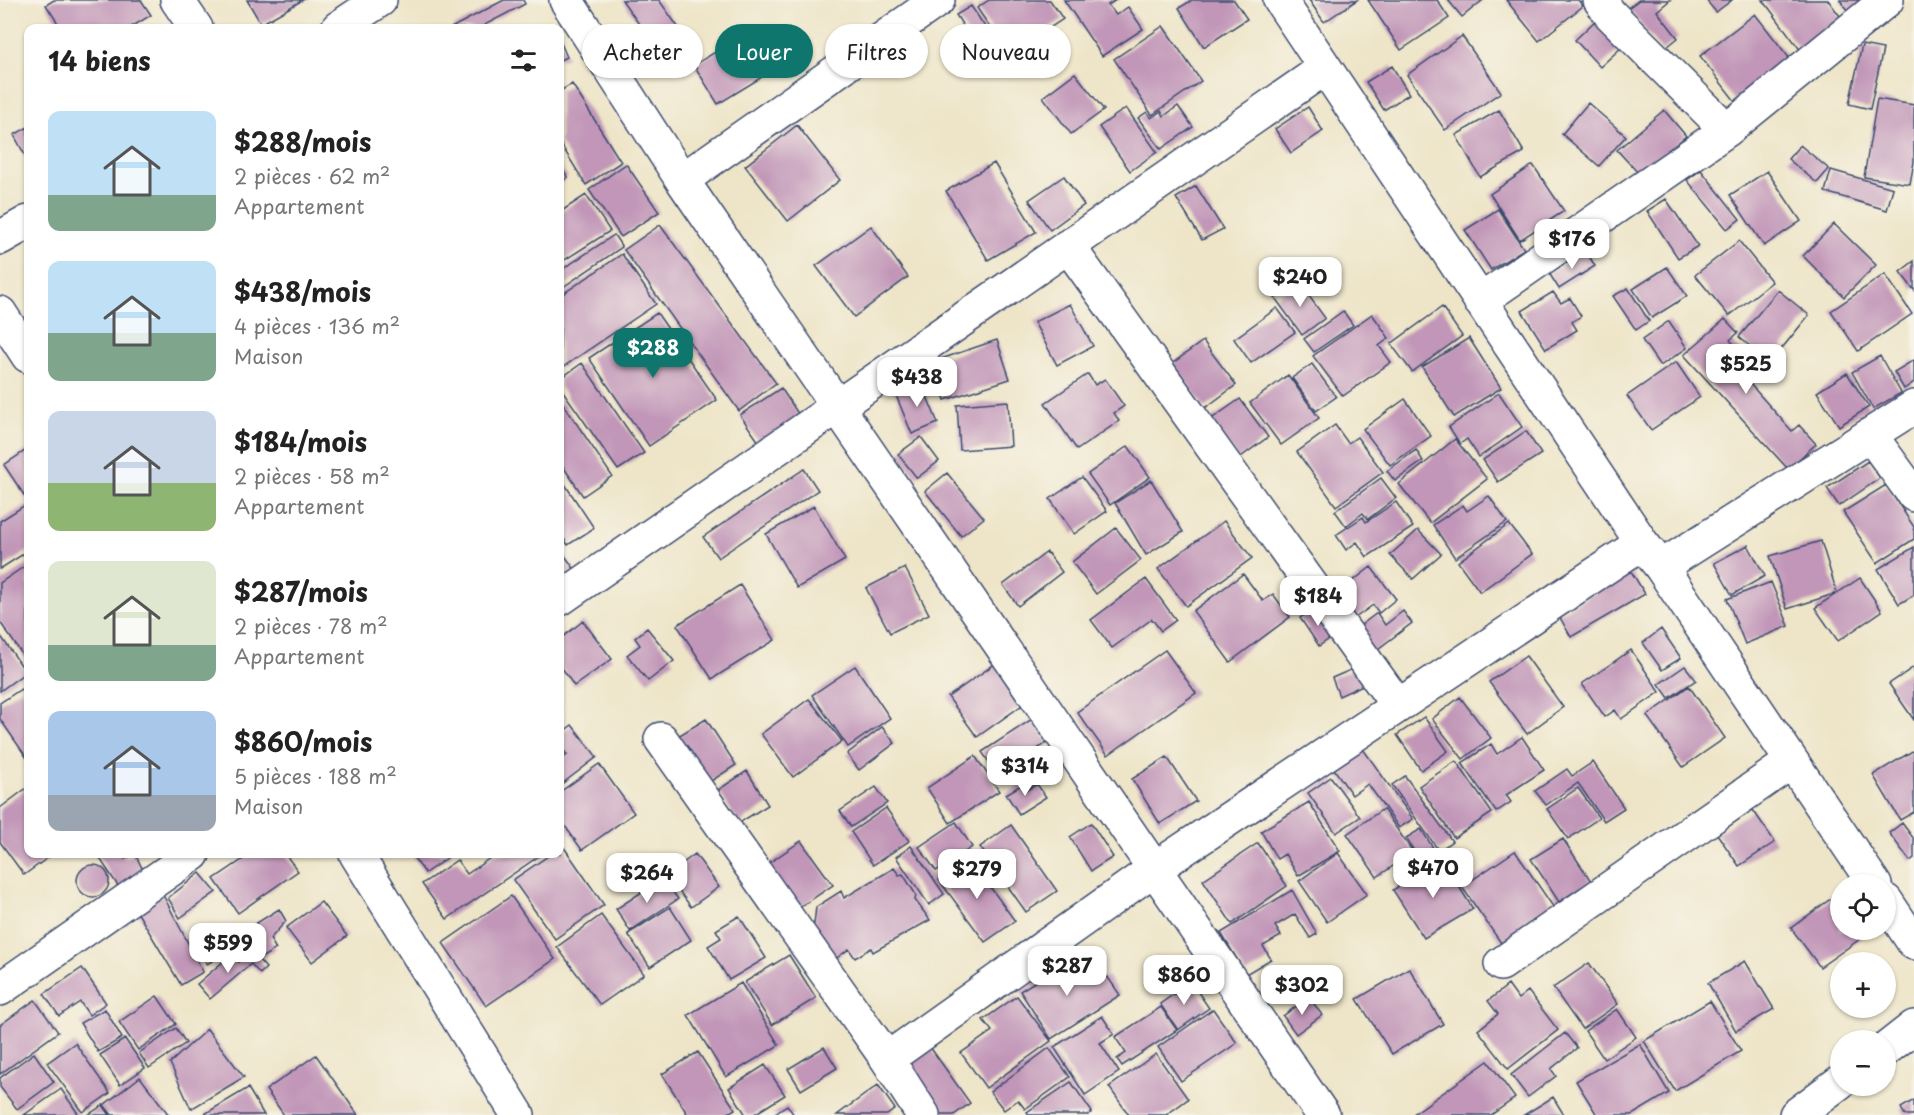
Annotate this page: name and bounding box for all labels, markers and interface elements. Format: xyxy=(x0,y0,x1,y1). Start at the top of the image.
chip: Acheter xyxy=(582,24,703,78)
chip: Louer xyxy=(715,24,813,78)
chip: Filtres xyxy=(825,24,928,78)
chip: Nouveau xyxy=(940,24,1071,78)
text: 14 biens xyxy=(48,41,151,80)
icon: filters xyxy=(507,44,540,77)
text: $288/mois xyxy=(234,122,372,161)
icon: home xyxy=(96,135,168,207)
text: 2 pièces · 62 m² xyxy=(234,161,390,191)
text: Appartement xyxy=(234,191,364,221)
pin: $176 xyxy=(1536,219,1608,270)
text: $176 xyxy=(1548,223,1596,253)
pin: $240 xyxy=(1264,257,1336,308)
text: $240 xyxy=(1273,261,1327,291)
text: $438/mois xyxy=(234,272,371,311)
icon: home xyxy=(96,285,168,357)
text: 4 pièces · 136 m² xyxy=(234,311,400,341)
pin: $288 xyxy=(617,328,689,379)
text: $288 xyxy=(627,332,679,362)
text: Maison xyxy=(234,341,303,371)
pin: $525 xyxy=(1710,344,1782,395)
text: $525 xyxy=(1720,348,1772,378)
pin: $438 xyxy=(881,357,953,408)
text: $438 xyxy=(891,361,943,391)
text: $184/mois xyxy=(234,422,367,461)
icon: home xyxy=(96,435,168,507)
text: 2 pièces · 58 m² xyxy=(234,461,390,491)
text: Appartement xyxy=(234,491,364,521)
text: $287/mois xyxy=(234,572,368,611)
pin: $184 xyxy=(1282,576,1354,627)
text: $184 xyxy=(1294,580,1342,610)
icon: home xyxy=(96,585,168,657)
text: 2 pièces · 78 m² xyxy=(234,611,387,641)
text: Appartement xyxy=(234,641,364,671)
text: $860/mois xyxy=(234,722,372,761)
icon: home xyxy=(96,735,168,807)
pin: $314 xyxy=(989,746,1061,797)
text: $314 xyxy=(1001,750,1049,780)
text: 5 pièces · 188 m² xyxy=(234,761,397,791)
text: Maison xyxy=(234,791,303,821)
pin: $470 xyxy=(1397,848,1469,899)
pin: $279 xyxy=(941,849,1013,900)
text: $470 xyxy=(1407,852,1459,882)
pin: $264 xyxy=(611,853,683,904)
text: $279 xyxy=(952,853,1002,883)
text: $264 xyxy=(620,857,674,887)
map controls xyxy=(1830,874,1896,1096)
button: locate xyxy=(1830,874,1896,940)
pin: $599 xyxy=(192,923,264,974)
text: $599 xyxy=(203,927,253,957)
pin: $287 xyxy=(1031,946,1103,997)
text: $287 xyxy=(1042,950,1092,980)
button: + xyxy=(1830,952,1896,1018)
pin: $860 xyxy=(1148,955,1220,1006)
text: $860 xyxy=(1157,959,1211,989)
pin: $302 xyxy=(1266,965,1338,1016)
text: $302 xyxy=(1275,969,1329,999)
button: − xyxy=(1830,1030,1896,1096)

